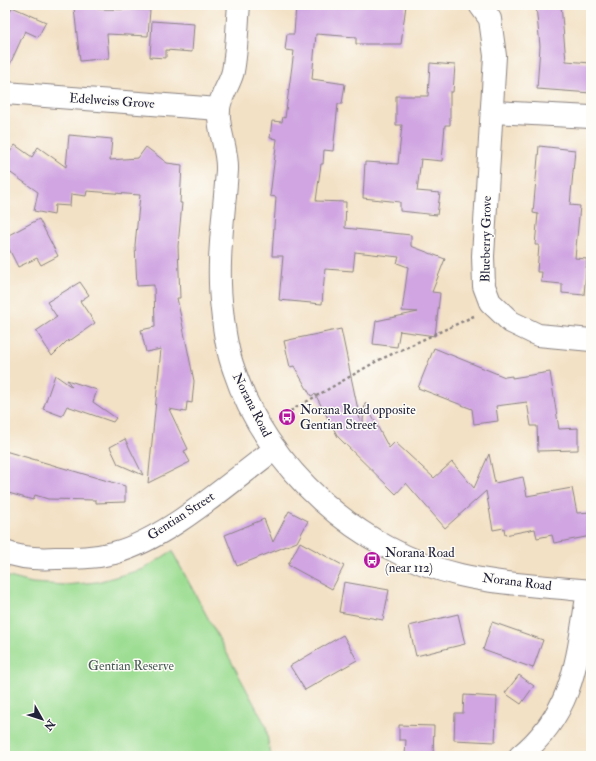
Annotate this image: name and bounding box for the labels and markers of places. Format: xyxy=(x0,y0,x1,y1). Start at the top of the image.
place label: Norana Road opposite Gentian Street xyxy=(300,402,416,433)
bus stop icon: Norana Road opposite Gentian Street xyxy=(277,407,297,427)
place label: Norana Road (near 112) xyxy=(385,545,455,576)
bus stop icon: Norana Road (near 112) xyxy=(362,550,382,570)

